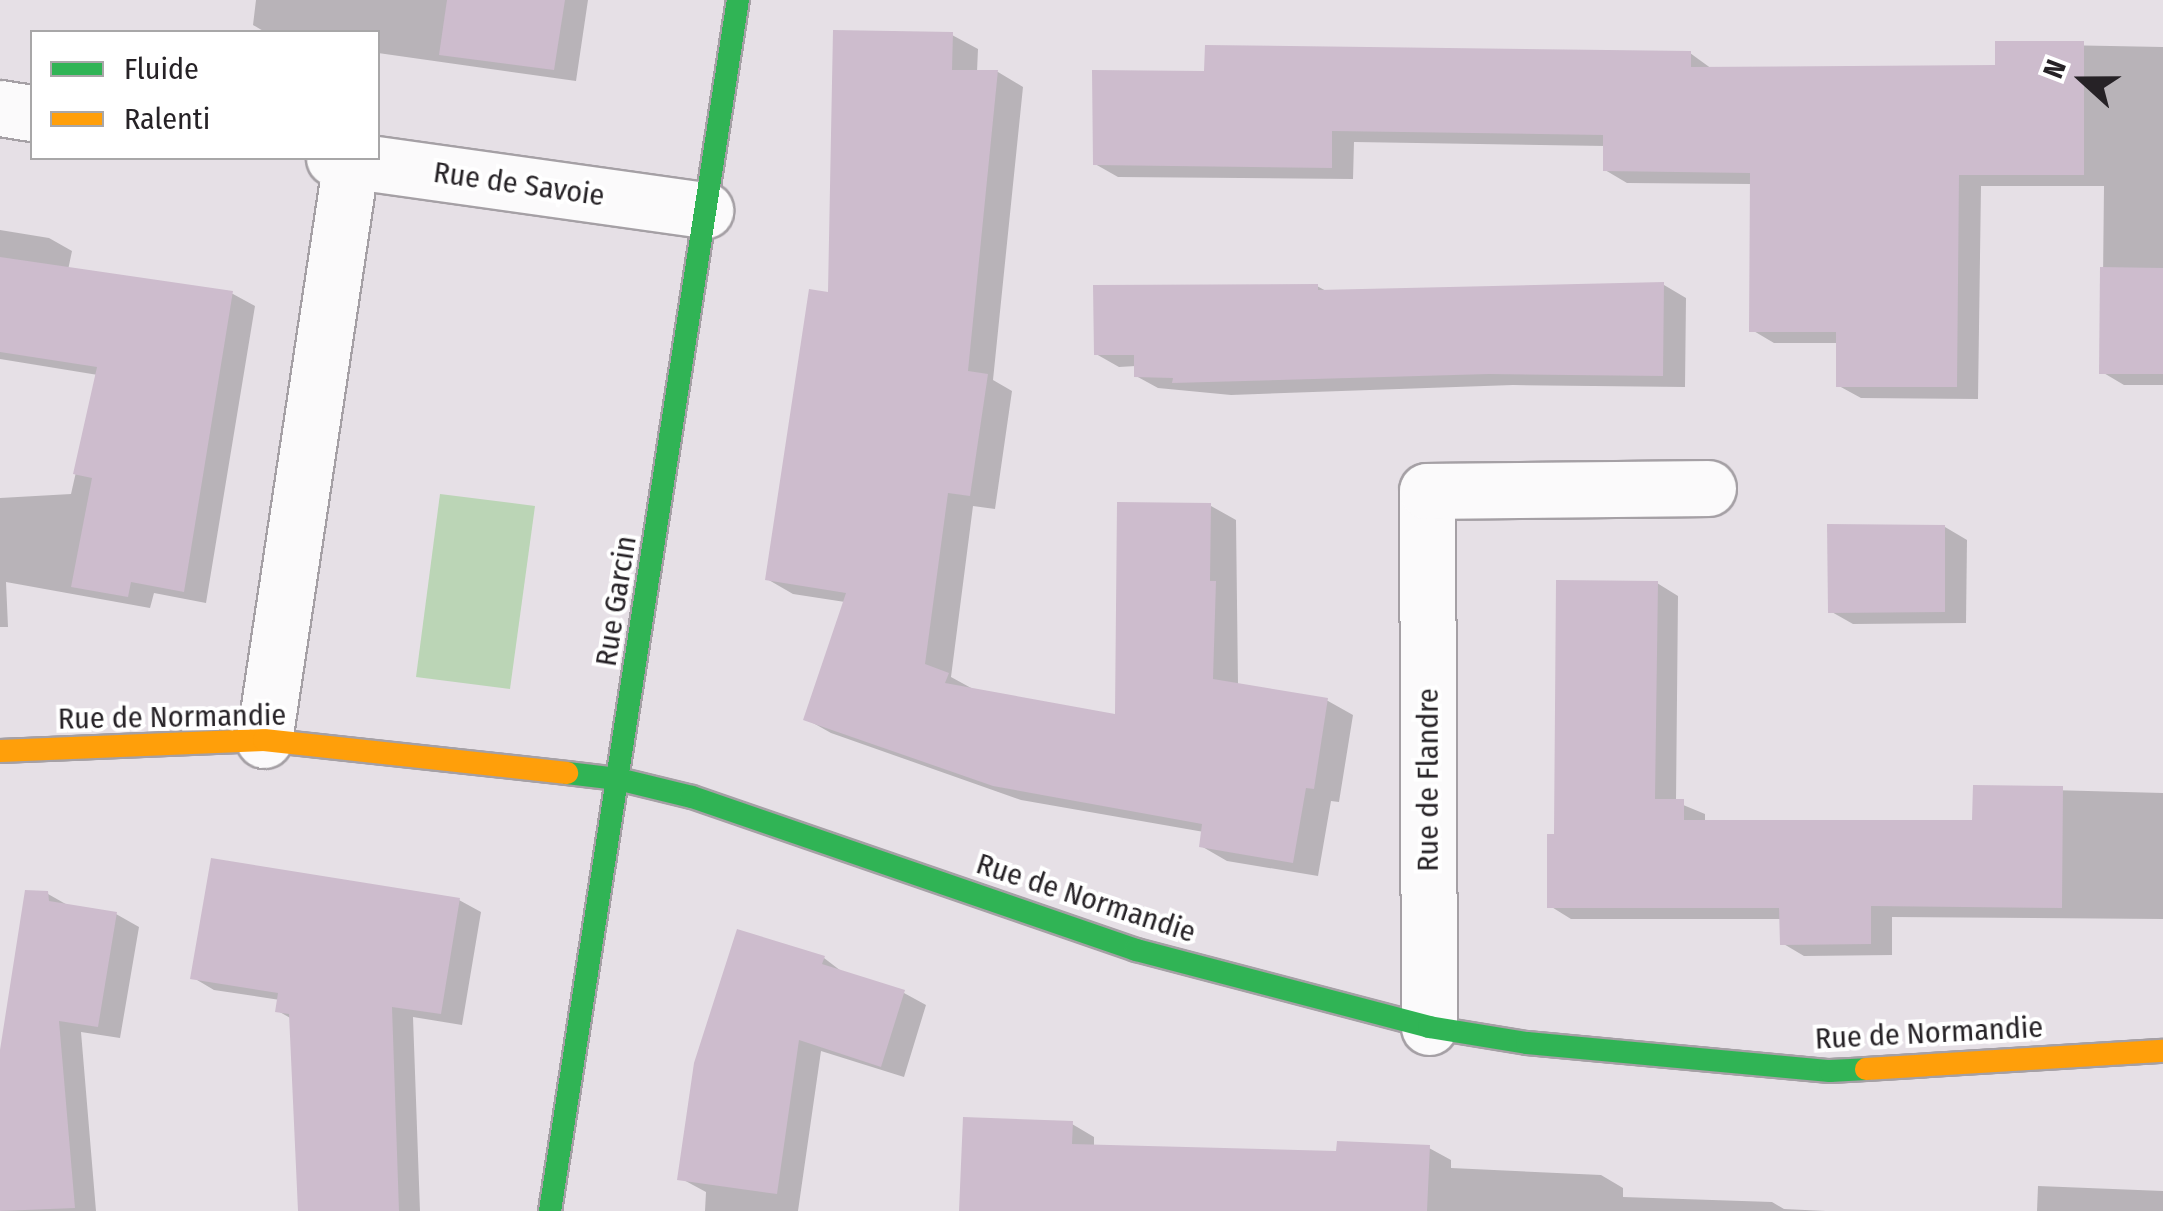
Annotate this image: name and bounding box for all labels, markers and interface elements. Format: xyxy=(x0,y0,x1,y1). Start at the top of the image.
legend xyxy=(30,30,380,160)
north arrow xyxy=(2033,30,2133,130)
text: Fluide xyxy=(124,51,199,87)
text: N xyxy=(2036,55,2073,83)
text: Ralenti xyxy=(124,101,210,137)
street label: Rue de Savoie xyxy=(431,154,607,214)
street label: Rue Garcin xyxy=(588,533,644,669)
street label: Rue de Flandre xyxy=(1410,688,1446,872)
street label: Rue de Normandie xyxy=(58,697,286,737)
street label: Rue de Normandie xyxy=(972,846,1200,950)
street label: Rue de Normandie xyxy=(1814,1009,2044,1057)

